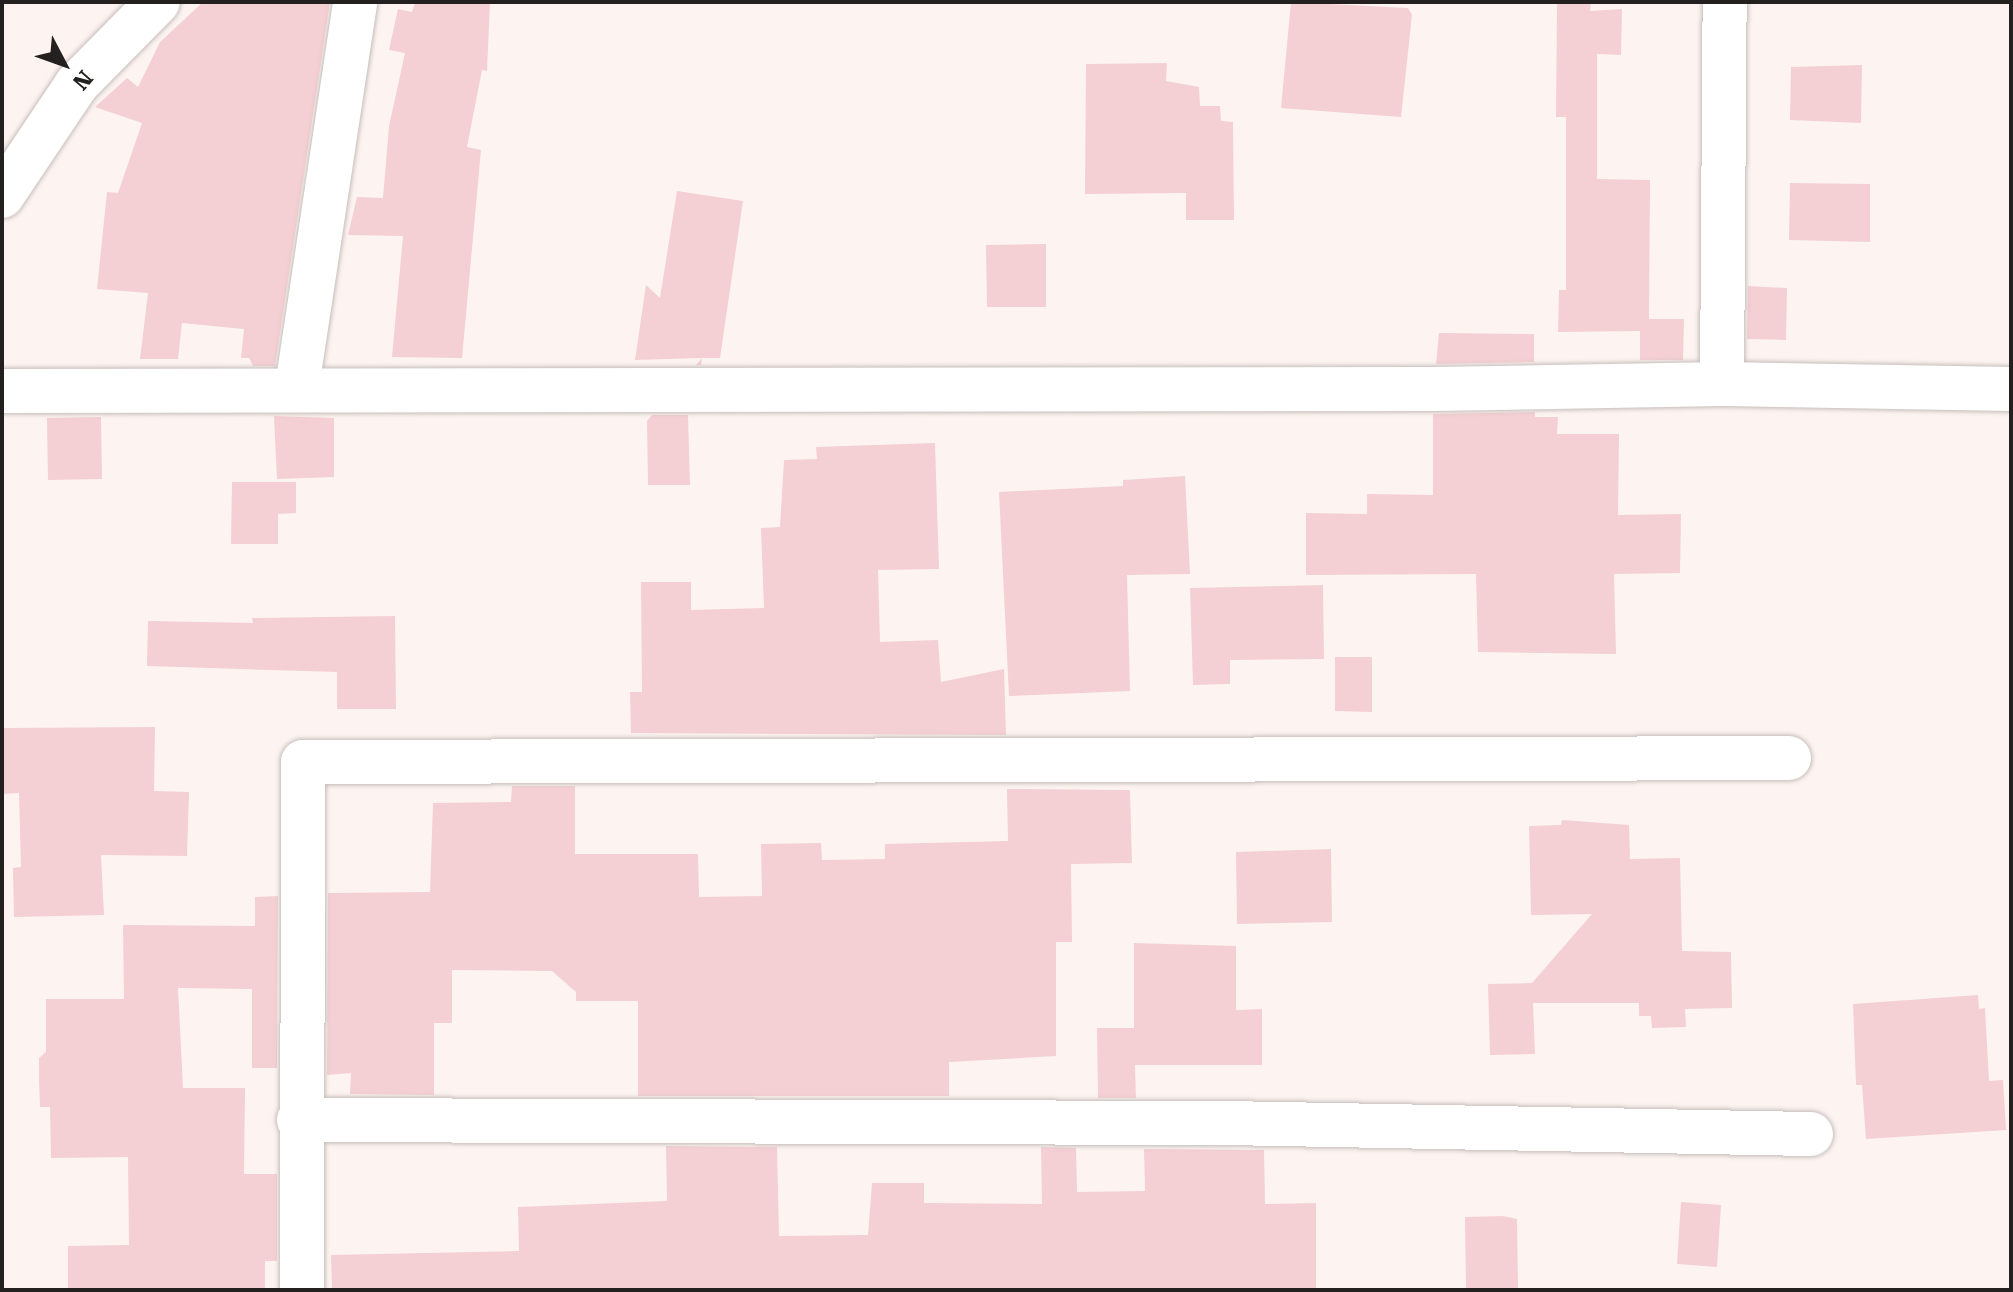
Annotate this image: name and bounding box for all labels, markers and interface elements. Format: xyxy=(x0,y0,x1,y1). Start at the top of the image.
north arrow xyxy=(24,24,104,104)
text: N xyxy=(68,65,97,95)

